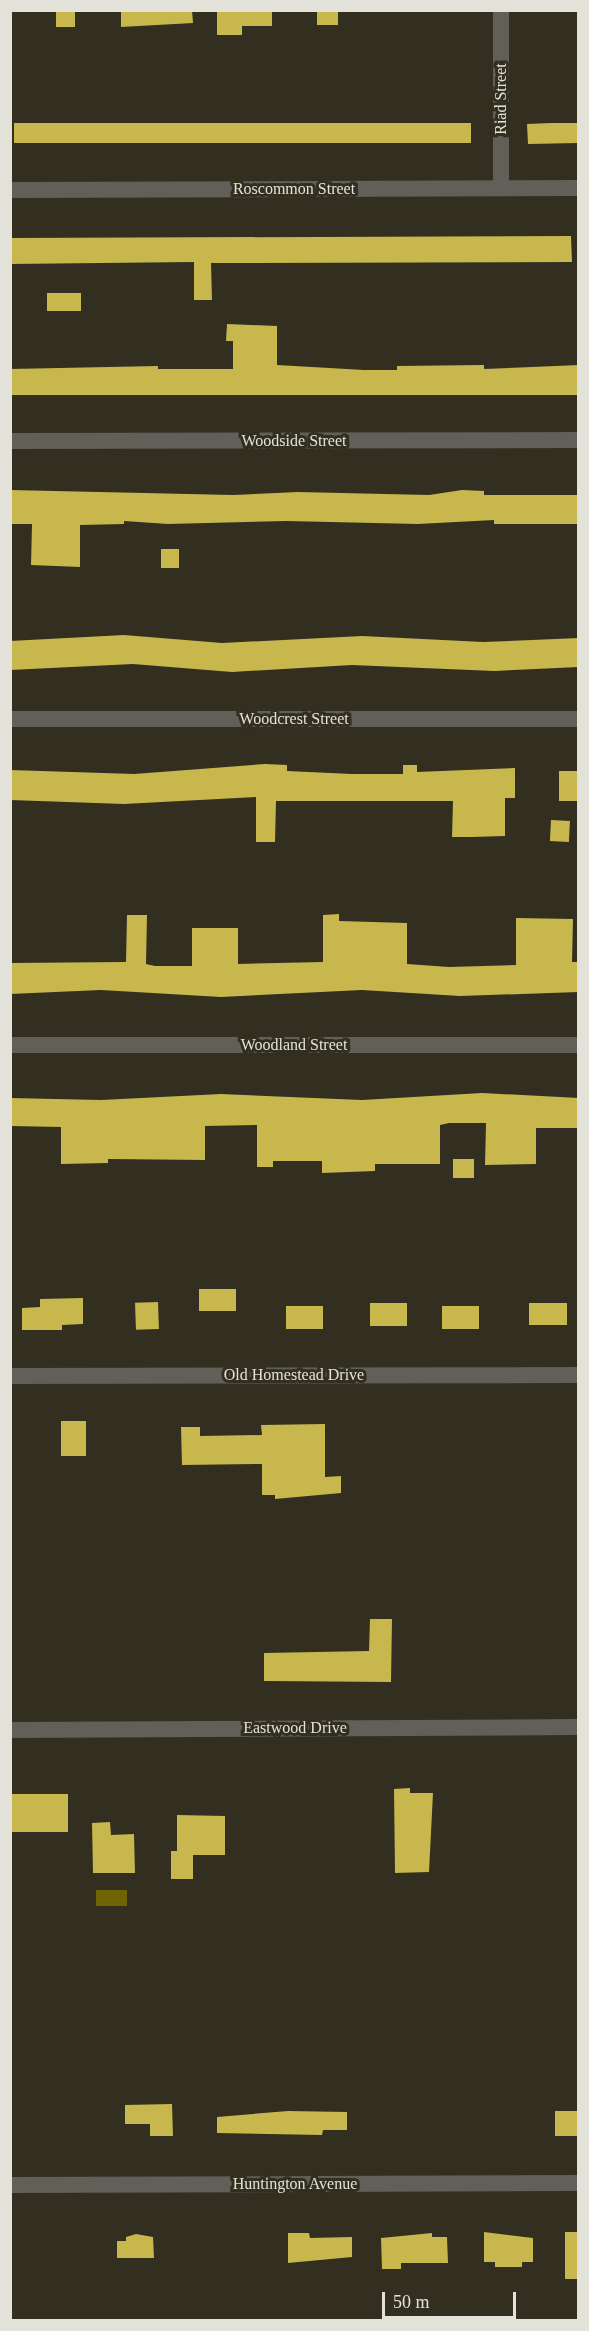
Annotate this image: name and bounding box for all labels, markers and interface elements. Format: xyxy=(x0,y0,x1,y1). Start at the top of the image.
street label: Riad Street xyxy=(491,63,511,135)
street label: Roscommon Street xyxy=(233,179,355,199)
street label: Woodside Street xyxy=(242,431,346,451)
street label: Woodcrest Street xyxy=(239,709,349,729)
street label: Woodland Street xyxy=(241,1035,347,1055)
street label: Old Homestead Drive xyxy=(224,1365,364,1385)
street label: Eastwood Drive xyxy=(243,1718,347,1738)
street label: Huntington Avenue xyxy=(232,2174,358,2194)
scale bar xyxy=(385,2280,518,2318)
text: 50 m xyxy=(393,2292,430,2312)

